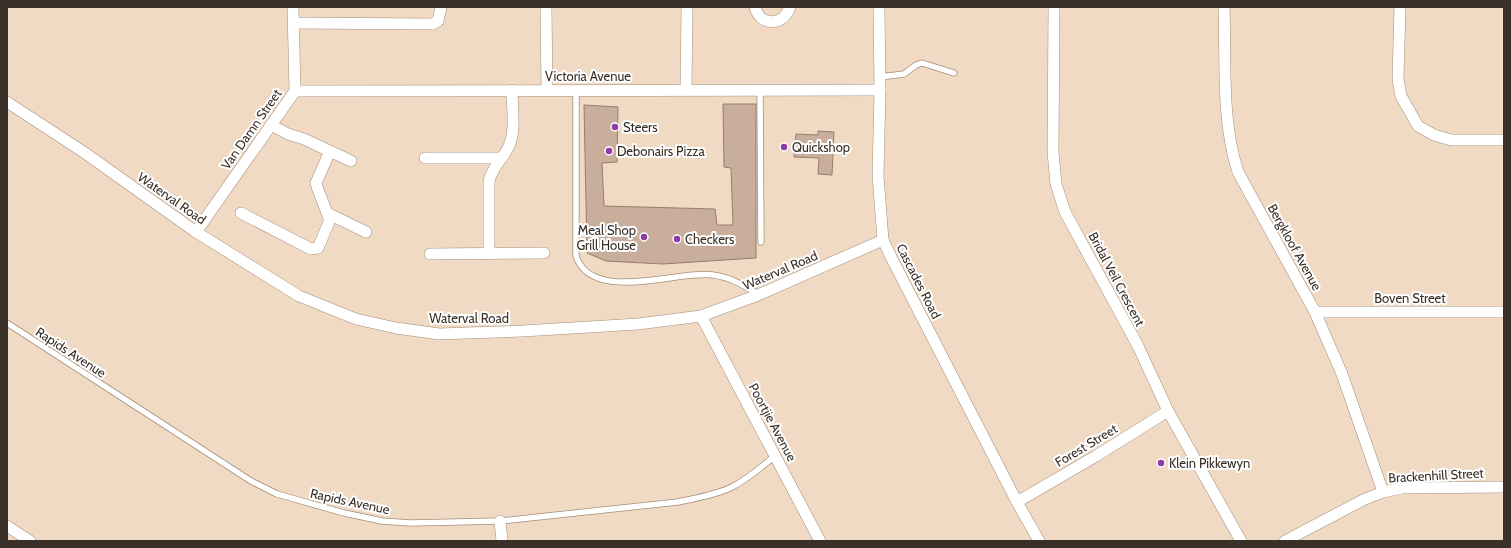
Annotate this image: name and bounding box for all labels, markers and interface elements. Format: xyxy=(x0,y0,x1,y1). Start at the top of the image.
street label: Victoria Avenue xyxy=(545,68,631,84)
street label: Van Damn Street xyxy=(217,85,285,172)
place label: Steers xyxy=(623,119,658,135)
marker: Steers xyxy=(610,122,620,132)
place label: Quickshop xyxy=(792,139,850,155)
marker: Quickshop xyxy=(779,142,789,152)
place label: Debonairs Pizza xyxy=(617,143,705,159)
marker: Debonairs Pizza xyxy=(604,146,614,156)
street label: Waterval Road xyxy=(135,169,209,227)
street label: Bergkloof Avenue xyxy=(1265,201,1326,293)
place label: Meal Shop Grill House xyxy=(576,222,636,253)
street label: Bridal Veil Crescent xyxy=(1085,229,1149,329)
place label: Checkers xyxy=(685,231,735,247)
marker: Meal Shop Grill House xyxy=(639,232,649,242)
marker: Checkers xyxy=(672,234,682,244)
street label: Cascades Road xyxy=(893,241,945,321)
street label: Waterval Road xyxy=(740,247,820,293)
street label: Boven Street xyxy=(1374,290,1446,306)
street label: Waterval Road xyxy=(429,310,509,326)
street label: Rapids Avenue xyxy=(33,323,110,381)
street label: Poortjie Avenue xyxy=(745,380,800,465)
street label: Forest Street xyxy=(1052,420,1121,470)
place label: Klein Pikkewyn xyxy=(1169,455,1250,471)
marker: Klein Pikkewyn xyxy=(1156,458,1166,468)
street label: Brackenhill Street xyxy=(1388,464,1485,485)
street label: Rapids Avenue xyxy=(309,485,391,517)

